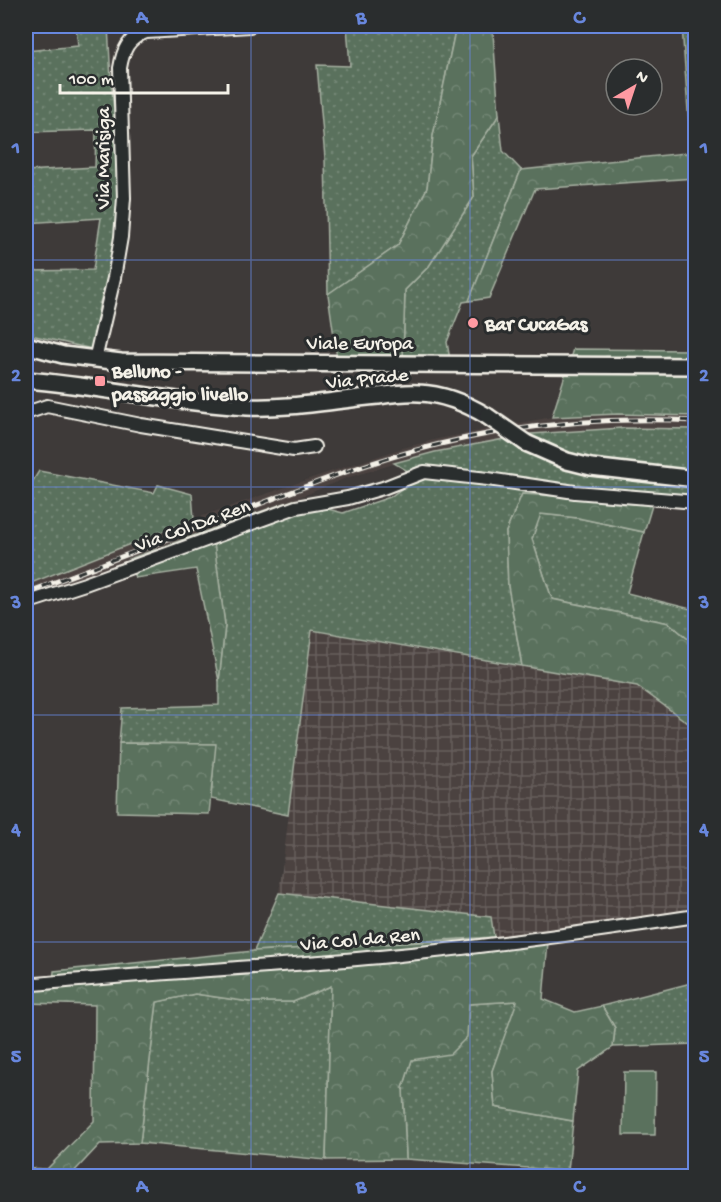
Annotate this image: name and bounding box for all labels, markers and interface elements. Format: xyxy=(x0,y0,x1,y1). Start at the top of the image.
text: A xyxy=(135,8,150,31)
text: B xyxy=(355,8,367,31)
text: C xyxy=(573,8,587,31)
scale bar xyxy=(60,57,228,95)
north arrow xyxy=(604,57,664,117)
text: N xyxy=(631,67,652,89)
text: 100 m xyxy=(68,70,114,91)
street label: Via Marisiga xyxy=(94,106,117,210)
text: 1 xyxy=(11,138,20,161)
text: 1 xyxy=(699,138,708,161)
place label: Bar CucaGas xyxy=(484,315,589,338)
marker: Bar CucaGas xyxy=(466,316,480,330)
street label: Viale Europa xyxy=(306,334,414,357)
place label: Belluno - passaggio livello xyxy=(111,362,249,408)
street label: Via Prade xyxy=(324,365,410,396)
text: 2 xyxy=(11,366,21,389)
text: 2 xyxy=(699,366,709,389)
marker: Belluno - passaggio livello xyxy=(93,374,107,388)
street label: Via Col Da Ren xyxy=(132,496,254,559)
text: 3 xyxy=(10,593,21,616)
text: 3 xyxy=(698,593,709,616)
text: 4 xyxy=(10,820,21,843)
text: 4 xyxy=(698,820,709,843)
street label: Via Col da Ren xyxy=(299,925,421,958)
text: 5 xyxy=(11,1047,22,1070)
text: 5 xyxy=(699,1047,710,1070)
text: A xyxy=(135,1177,150,1200)
text: B xyxy=(355,1177,367,1200)
text: C xyxy=(573,1177,587,1200)

